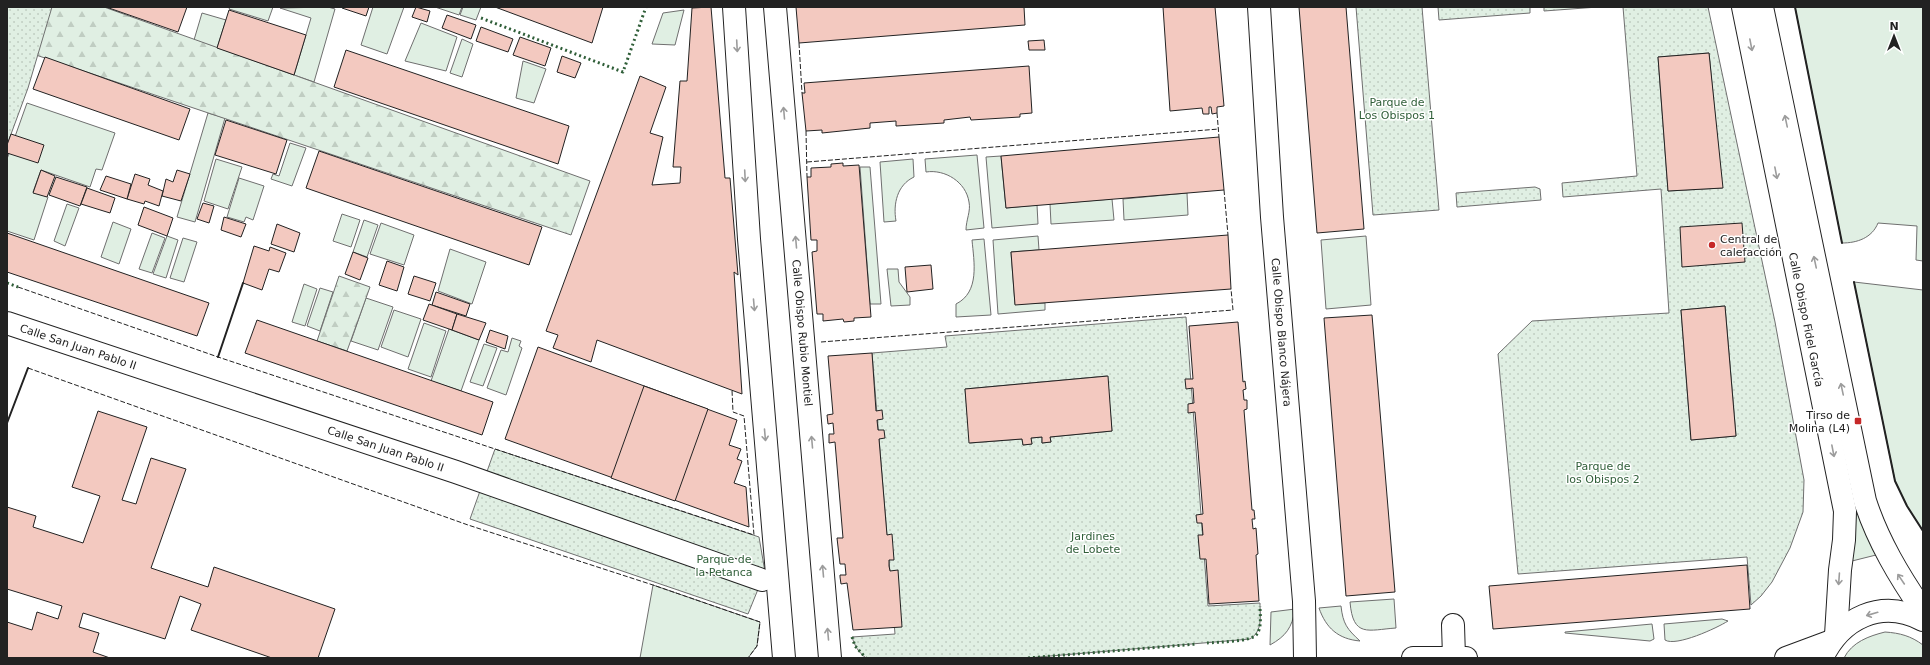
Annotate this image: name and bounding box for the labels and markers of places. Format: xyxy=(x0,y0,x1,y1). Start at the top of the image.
place label: Central de calefacción xyxy=(1720,233,1782,259)
marker: Central de calefacción xyxy=(1707,240,1717,250)
place label: Tirso de Molina (L4) xyxy=(1789,409,1850,435)
marker: Tirso de Molina (L4) xyxy=(1853,416,1863,426)

